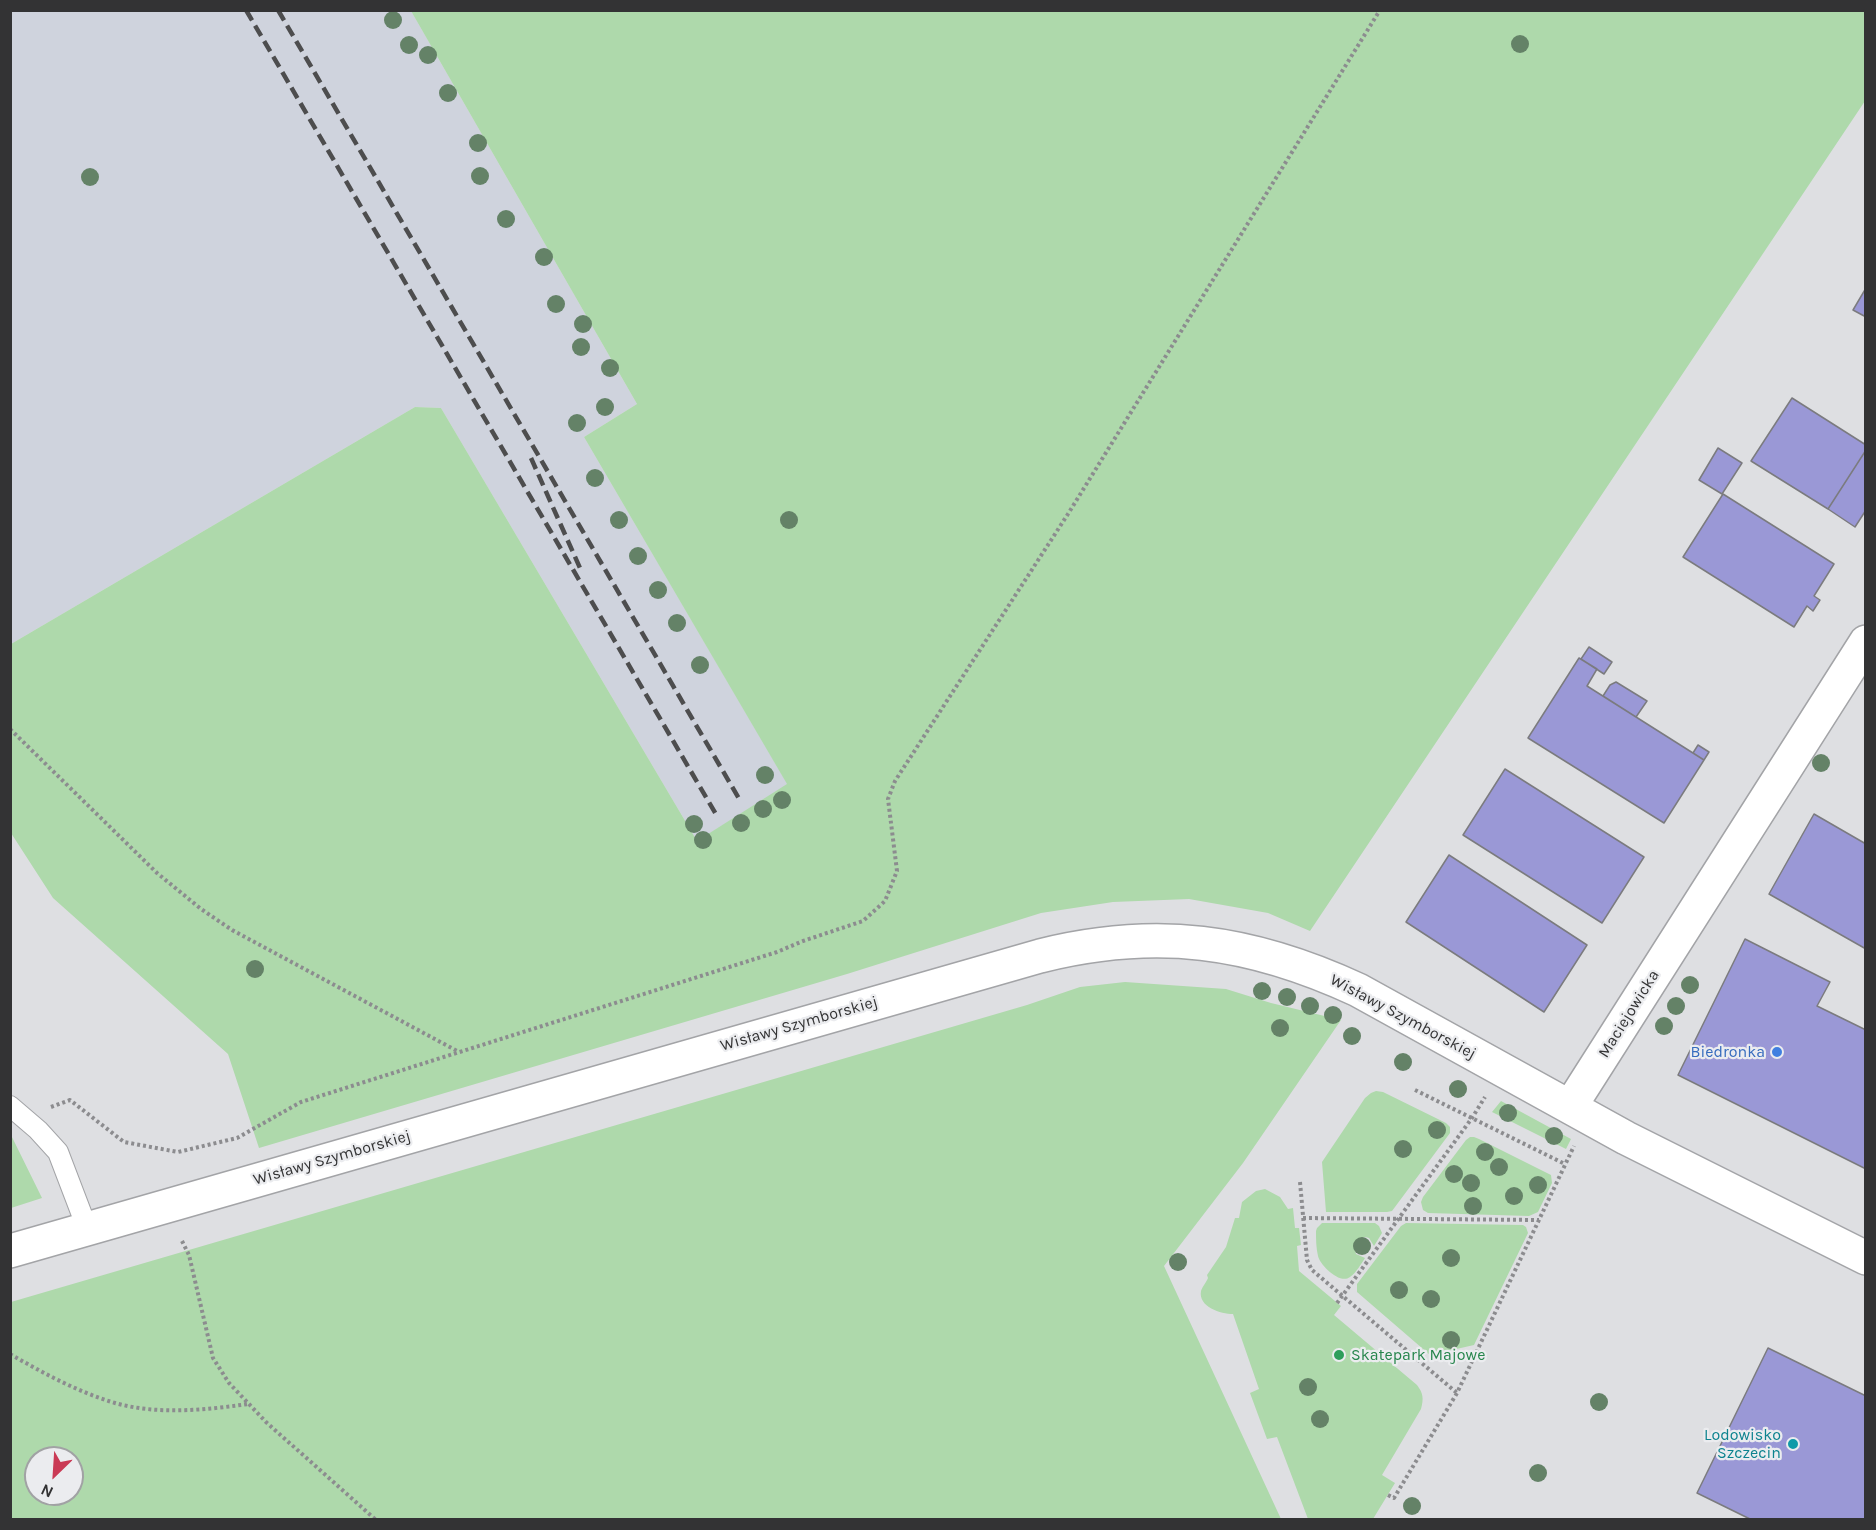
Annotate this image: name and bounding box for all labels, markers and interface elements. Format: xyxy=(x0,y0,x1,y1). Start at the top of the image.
street label: Maciejowicka xyxy=(1594,967,1664,1061)
street label: Wisławy Szymborskiej xyxy=(1327,970,1479,1064)
street label: Wisławy Szymborskiej xyxy=(718,992,880,1056)
place label: Biedronka xyxy=(1691,1042,1765,1062)
marker: Biedronka xyxy=(1770,1045,1784,1059)
street label: Wisławy Szymborskiej xyxy=(251,1126,413,1190)
place label: Skatepark Majowe xyxy=(1351,1345,1485,1365)
marker: Skatepark Majowe xyxy=(1332,1348,1346,1362)
place label: Lodowisko Szczecin xyxy=(1704,1425,1781,1463)
marker: Lodowisko Szczecin xyxy=(1786,1437,1800,1451)
north arrow xyxy=(24,1446,84,1506)
text: N xyxy=(38,1480,56,1502)

